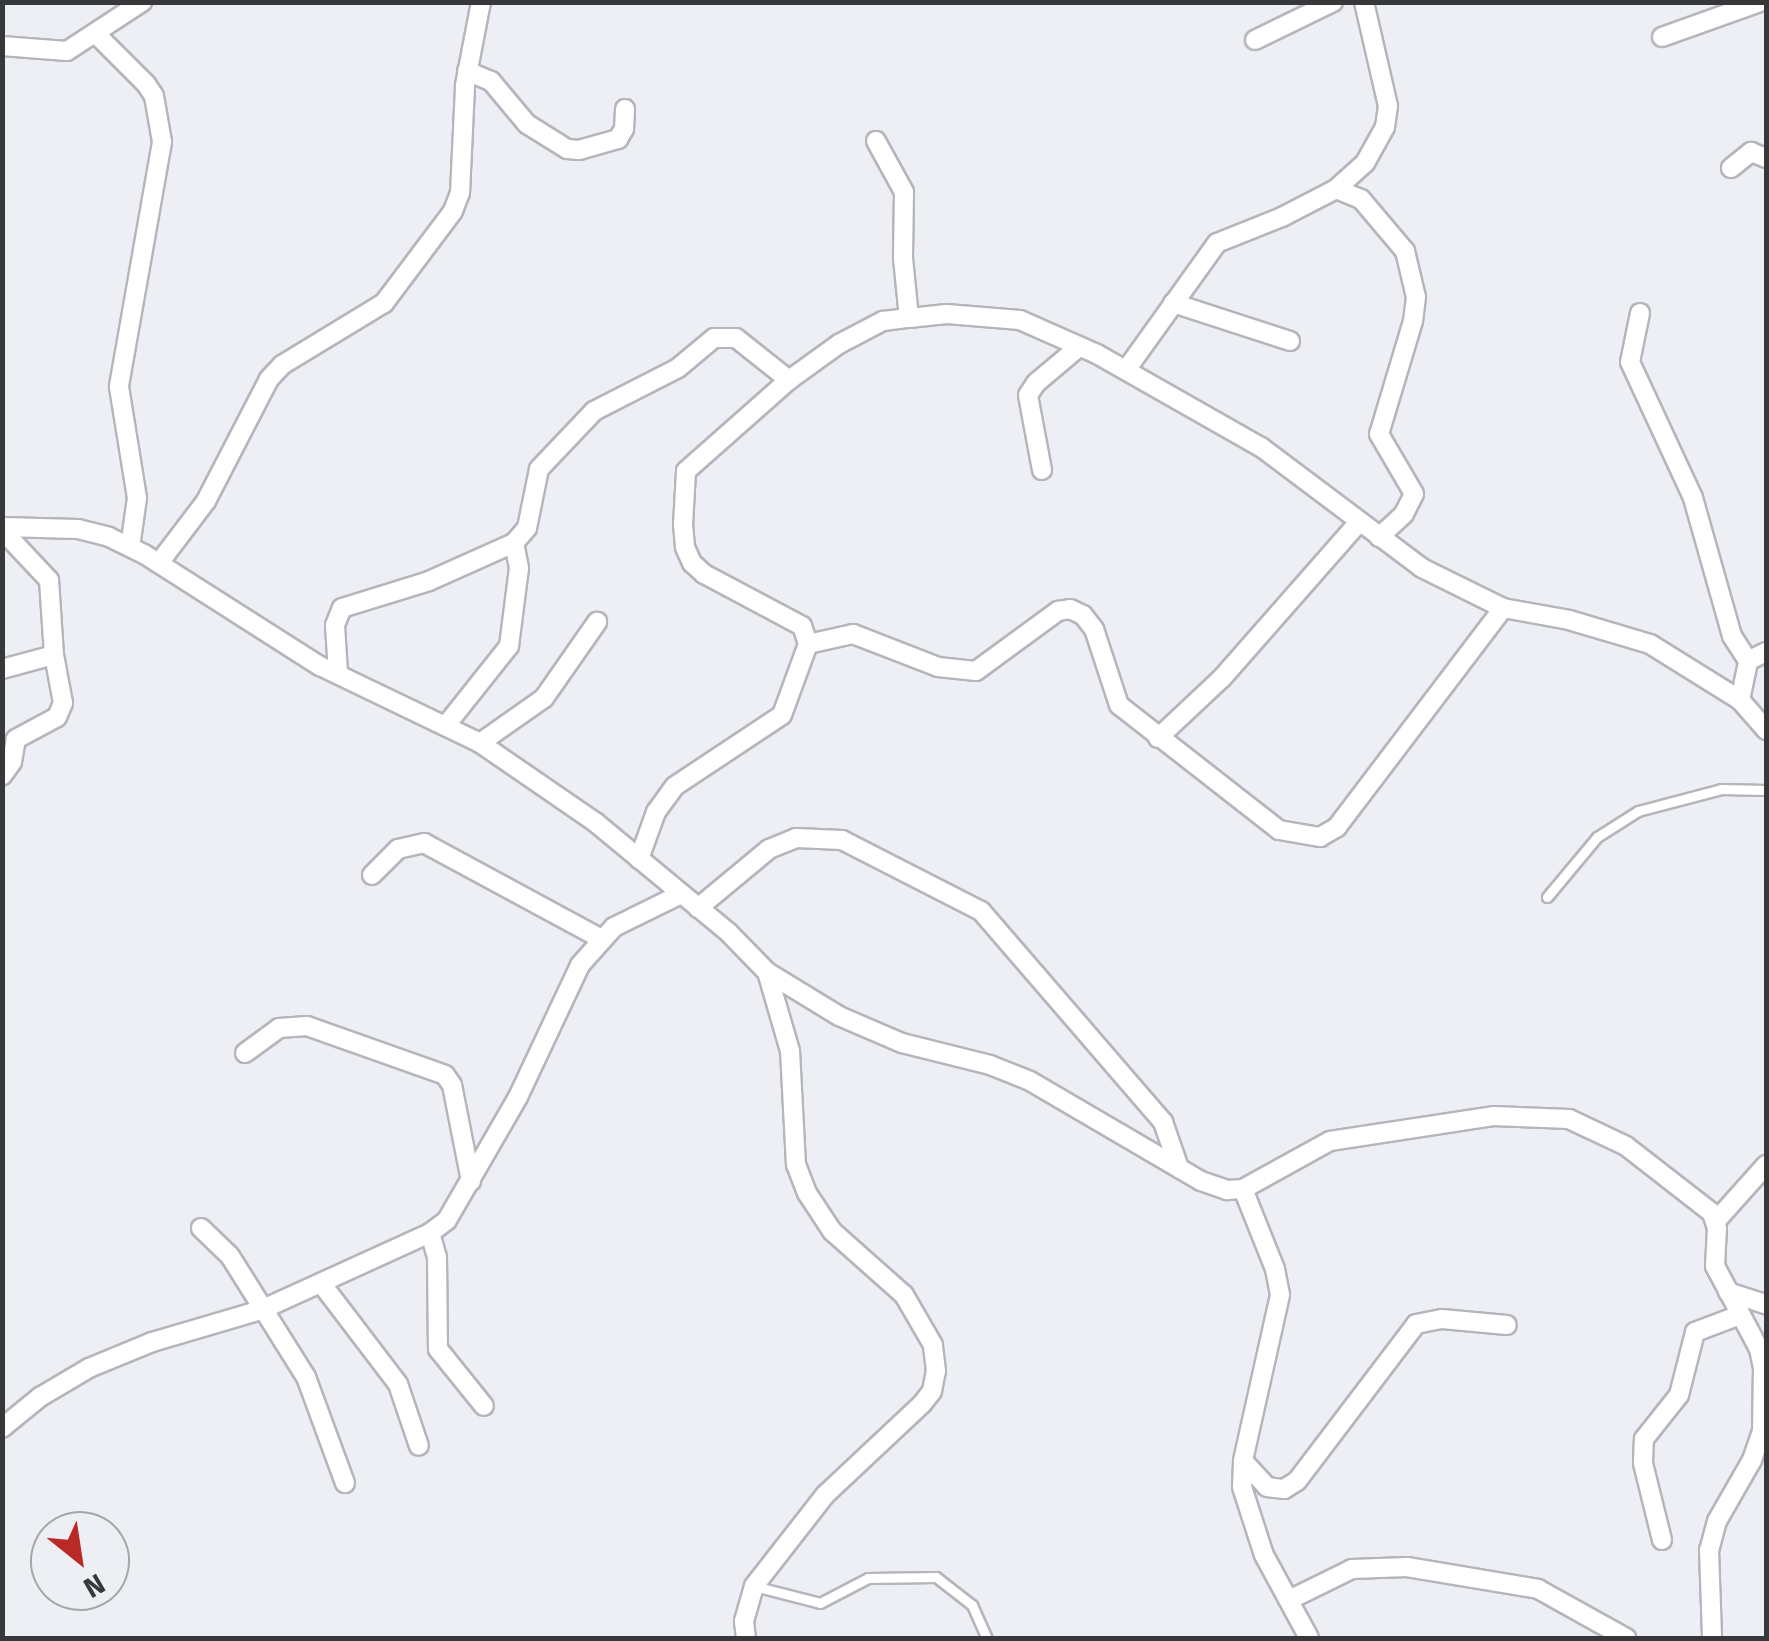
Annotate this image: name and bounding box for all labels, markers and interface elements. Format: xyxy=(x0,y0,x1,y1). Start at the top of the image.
north arrow xyxy=(30,1511,130,1611)
text: N xyxy=(78,1567,111,1605)

